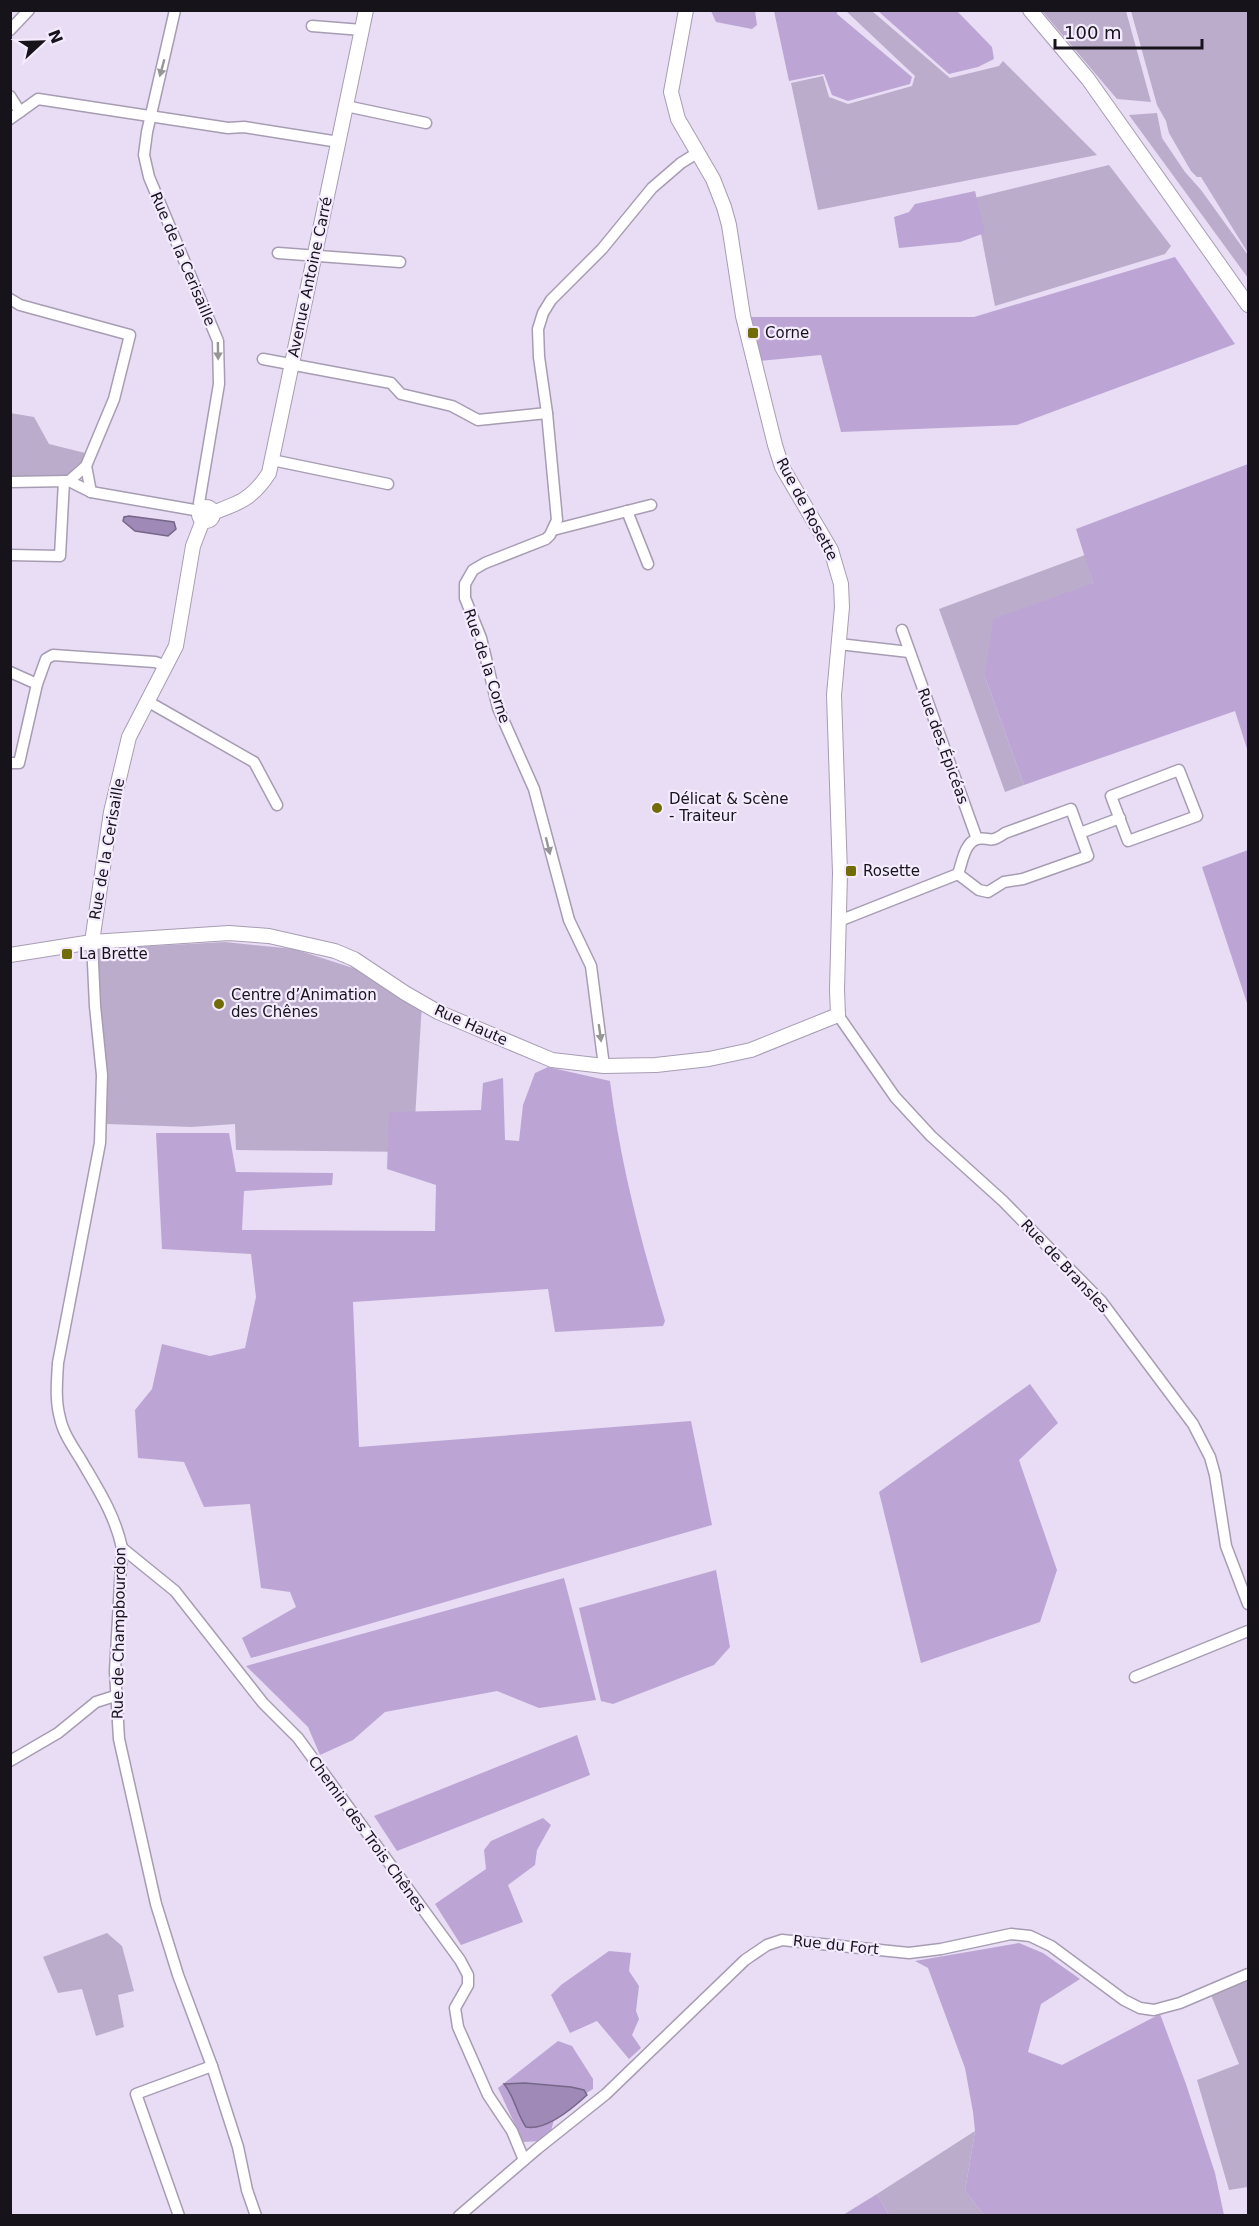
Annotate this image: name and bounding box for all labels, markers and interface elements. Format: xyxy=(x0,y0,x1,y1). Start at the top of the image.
north arrow xyxy=(12,12,72,72)
scale bar xyxy=(1055,12,1202,50)
text: 100 m xyxy=(1064,22,1122,43)
text: N xyxy=(44,27,67,46)
one-way arrow xyxy=(157,59,167,77)
street label: Rue de la Cerisaille xyxy=(147,189,219,329)
street label: Avenue Antoine Carré xyxy=(284,195,336,359)
place label: Corne xyxy=(765,324,809,342)
marker: Corne xyxy=(746,326,760,340)
one-way arrow xyxy=(213,342,223,361)
street label: Rue de Rosette xyxy=(772,455,842,563)
street label: Rue de la Corne xyxy=(460,607,514,725)
street label: Rue des Épicéas xyxy=(914,685,973,807)
street label: Rue de la Cerisaille xyxy=(86,777,128,921)
place label: Délicat & Scène - Traiteur xyxy=(669,790,788,825)
marker: Délicat & Scène - Traiteur xyxy=(650,801,664,815)
one-way arrow xyxy=(543,837,553,855)
place label: Rosette xyxy=(863,862,920,880)
marker: Rosette xyxy=(844,864,858,878)
place label: La Brette xyxy=(79,945,148,963)
marker: La Brette xyxy=(60,947,74,961)
place label: Centre d’Animation des Chênes xyxy=(231,986,377,1021)
marker: Centre d’Animation des Chênes xyxy=(212,997,226,1011)
street label: Rue Haute xyxy=(432,1001,510,1049)
one-way arrow xyxy=(595,1023,605,1042)
street label: Rue de Bransles xyxy=(1017,1216,1113,1317)
street label: Rue de Champbourdon xyxy=(108,1547,130,1719)
street label: Chemin des Trois Chênes xyxy=(304,1753,430,1916)
street label: Rue du Fort xyxy=(792,1932,880,1958)

